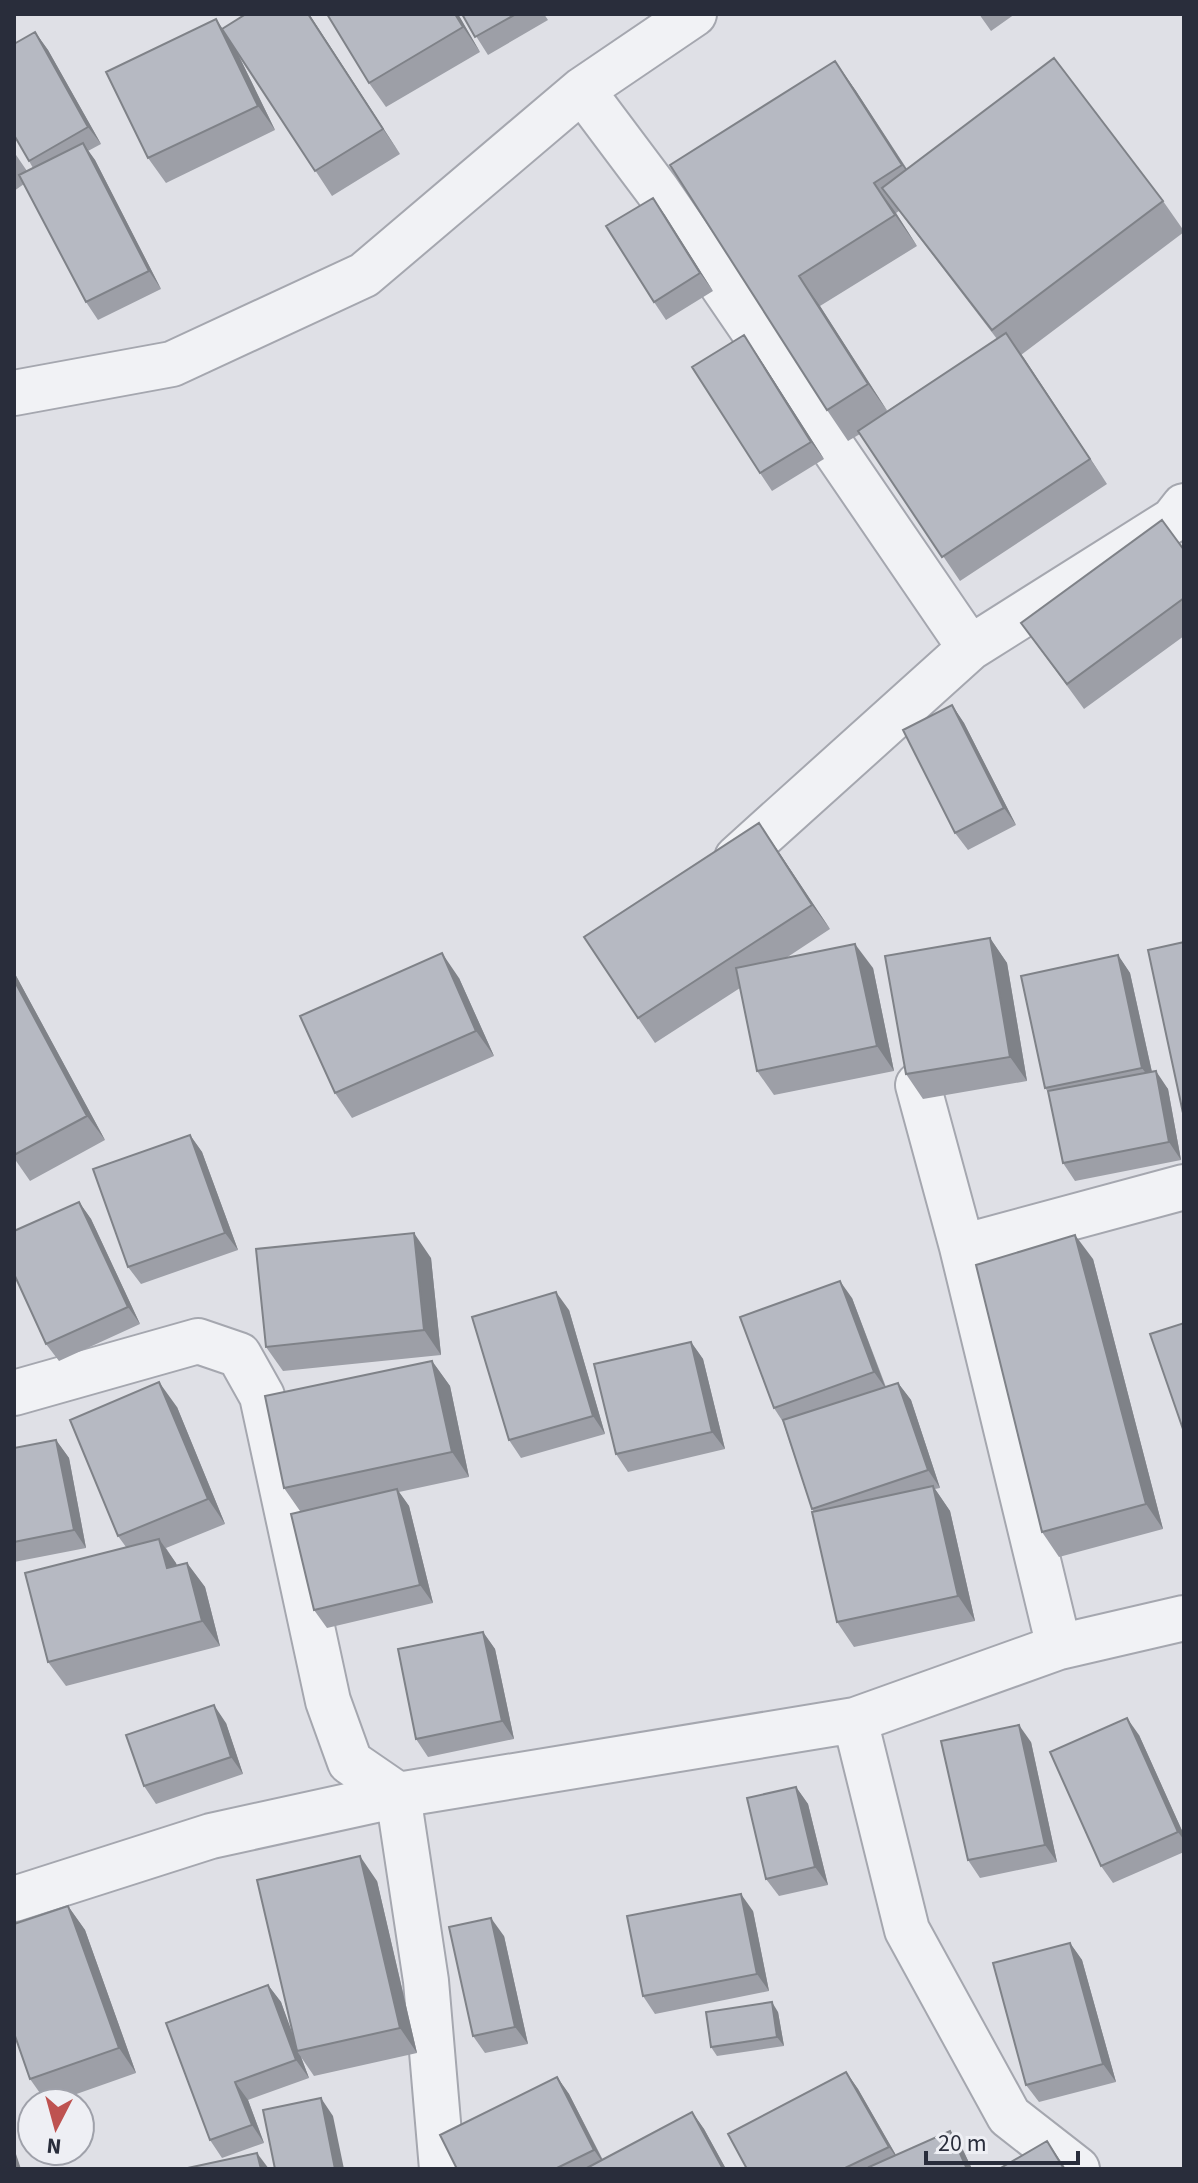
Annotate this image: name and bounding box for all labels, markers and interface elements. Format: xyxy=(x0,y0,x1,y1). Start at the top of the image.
north arrow xyxy=(16,2087,96,2167)
scale bar xyxy=(926,2115,1078,2165)
text: 20 m xyxy=(938,2126,987,2161)
text: N xyxy=(45,2129,63,2163)

